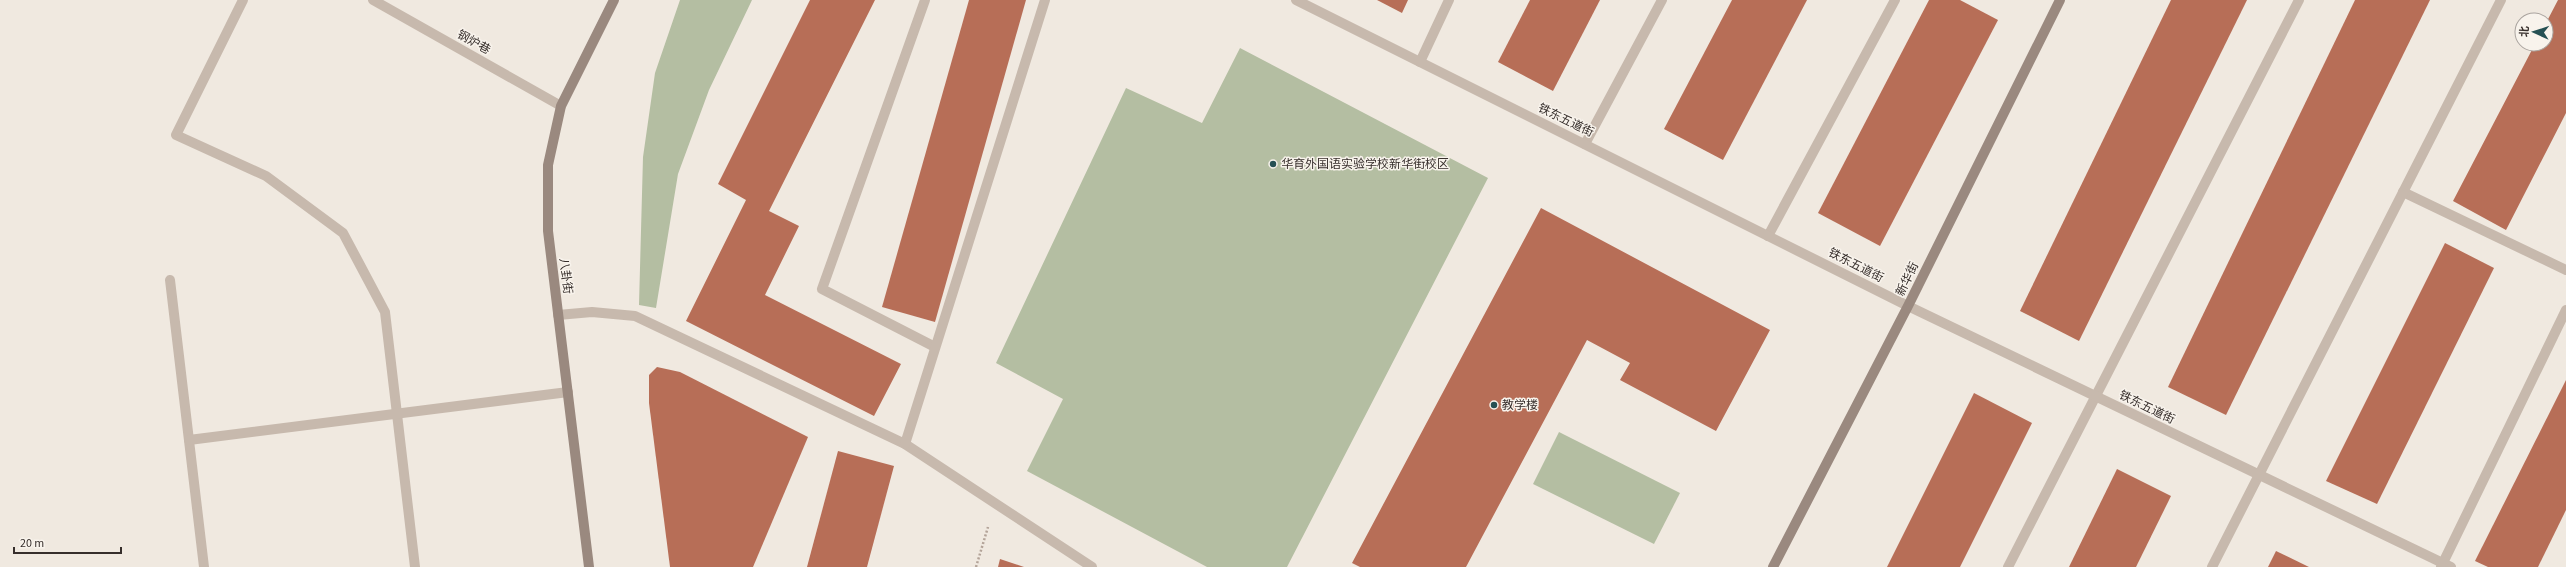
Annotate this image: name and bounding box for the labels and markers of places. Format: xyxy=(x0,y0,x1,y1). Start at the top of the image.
place label: 华育外国语实验学校新华街校区 xyxy=(1281,156,1449,173)
marker: 华育外国语实验学校新华街校区 xyxy=(1268,159,1278,169)
place label: 教学楼 xyxy=(1502,397,1538,414)
marker: 教学楼 xyxy=(1489,400,1499,410)

